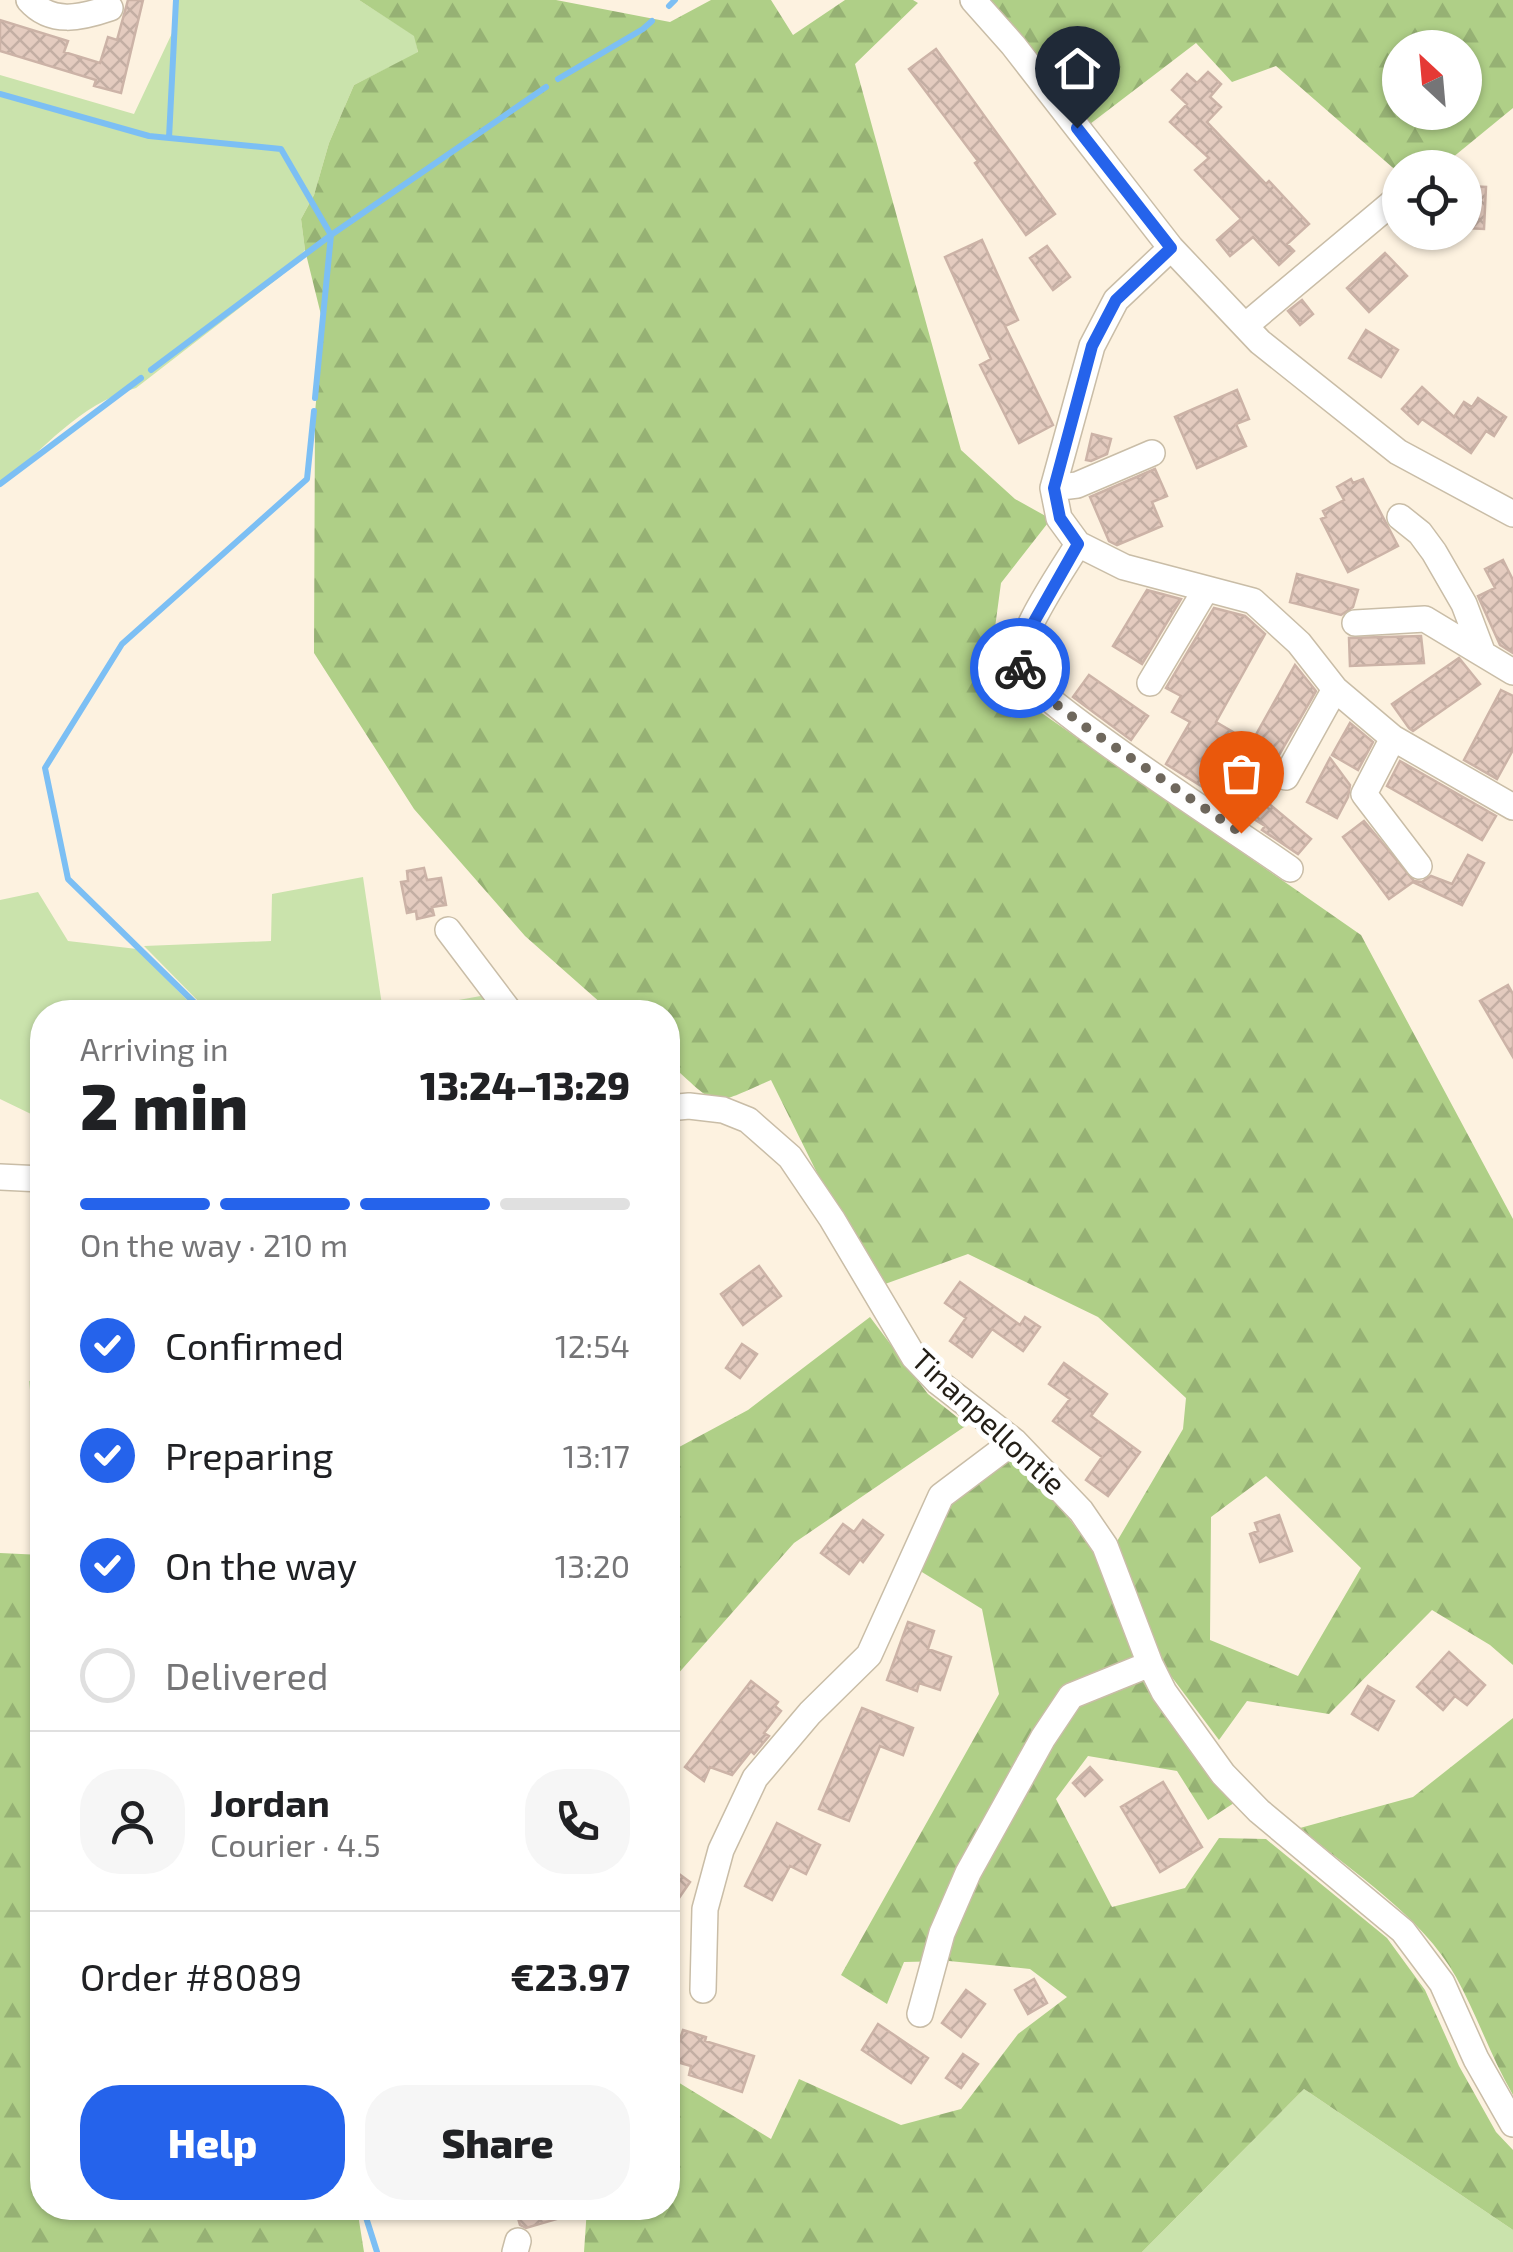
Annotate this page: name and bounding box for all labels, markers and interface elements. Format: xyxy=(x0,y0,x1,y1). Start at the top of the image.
pin xyxy=(1035,26,1120,129)
north arrow xyxy=(1382,30,1482,130)
map controls xyxy=(1382,30,1482,250)
icon: home xyxy=(1050,41,1105,96)
button: locate xyxy=(1382,150,1482,250)
courier xyxy=(970,618,1070,718)
icon: bike xyxy=(993,641,1048,696)
pin xyxy=(1199,731,1284,834)
icon: bag xyxy=(1214,746,1269,801)
text: Arriving in xyxy=(80,1029,229,1067)
text: 13:24–13:29 xyxy=(420,1062,630,1108)
text: 2 min xyxy=(80,1065,248,1143)
text: On the way · 210 m xyxy=(80,1225,348,1263)
icon: check xyxy=(80,1318,135,1373)
text: Confirmed xyxy=(165,1322,344,1368)
text: 12:54 xyxy=(555,1326,630,1364)
street label: Tinanpellontie xyxy=(905,1340,1074,1501)
icon: check xyxy=(80,1428,135,1483)
text: Preparing xyxy=(165,1432,333,1478)
text: 13:17 xyxy=(563,1436,630,1474)
icon: check xyxy=(80,1538,135,1593)
text: On the way xyxy=(165,1542,357,1588)
text: 13:20 xyxy=(555,1546,630,1584)
text: Delivered xyxy=(165,1652,329,1698)
button: person xyxy=(80,1769,185,1874)
button: phone xyxy=(525,1769,630,1874)
text: Jordan xyxy=(210,1779,330,1825)
text: Courier · 4.5 xyxy=(210,1825,381,1863)
text: Order #8089 xyxy=(80,1953,302,1999)
text: €23.97 xyxy=(510,1953,630,1999)
button: Help xyxy=(80,2085,345,2200)
button: Share xyxy=(365,2085,630,2200)

